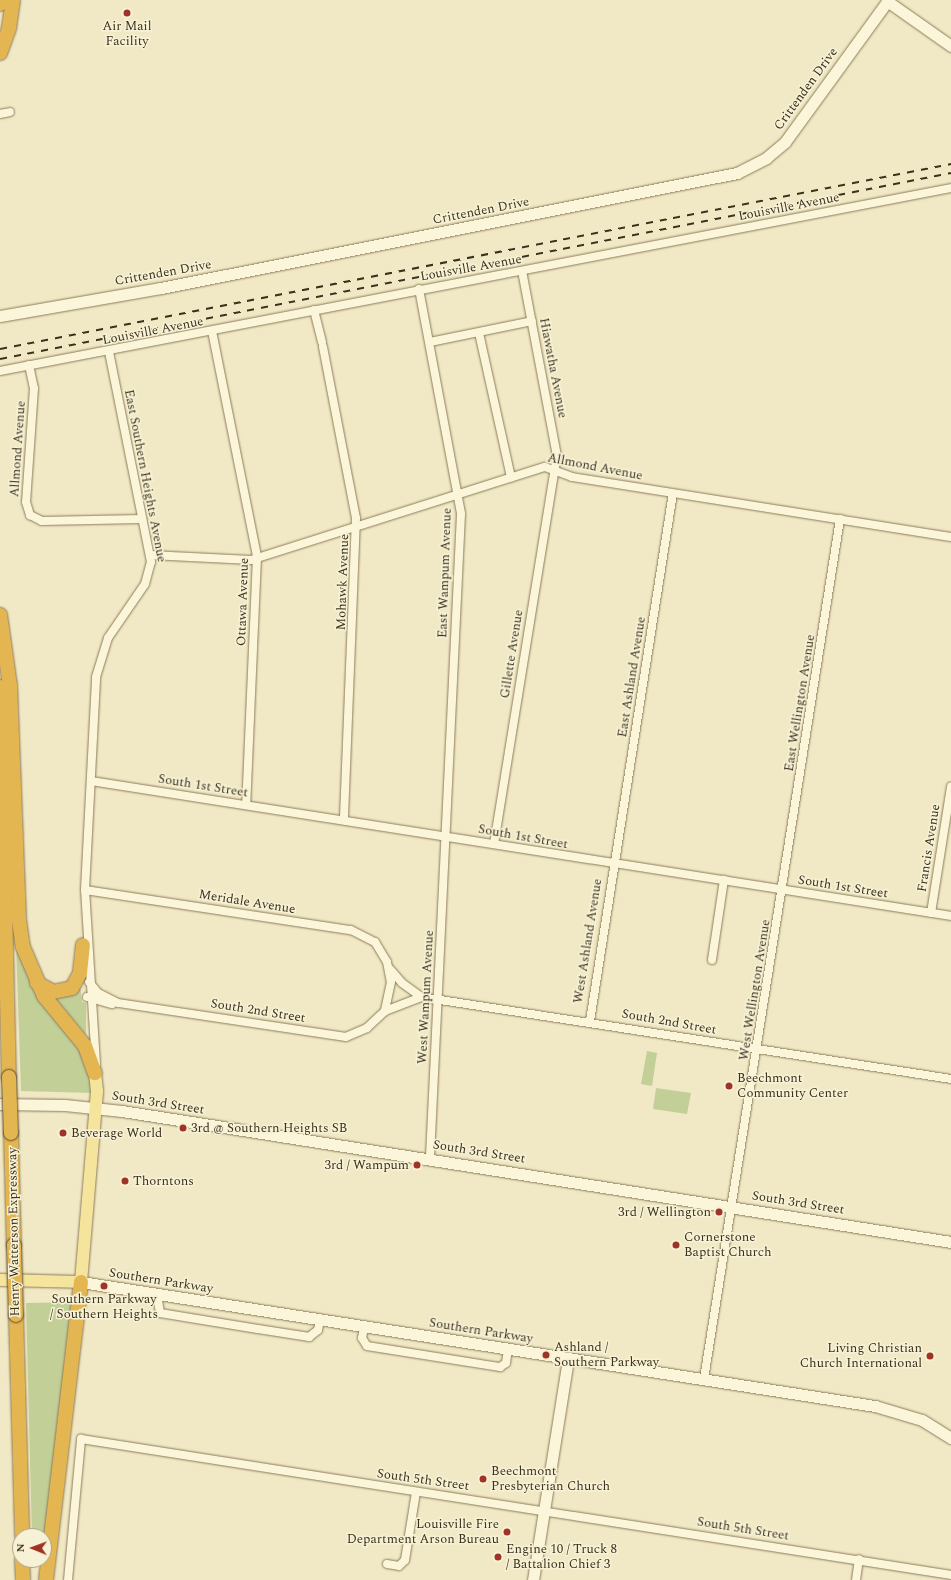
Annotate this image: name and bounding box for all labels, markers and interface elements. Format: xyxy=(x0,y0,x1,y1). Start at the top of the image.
marker: Air Mail Facility xyxy=(122,8,132,18)
place label: Air Mail Facility xyxy=(103,19,151,50)
street label: Crittenden Drive xyxy=(771,45,841,133)
street label: Louisville Avenue xyxy=(737,190,841,224)
street label: Crittenden Drive xyxy=(431,194,531,228)
street label: Louisville Avenue xyxy=(419,251,523,285)
street label: Crittenden Drive xyxy=(113,257,213,289)
street label: Louisville Avenue xyxy=(101,314,205,348)
street label: Hiawatha Avenue xyxy=(536,317,570,419)
street label: East Southern Heights Avenue xyxy=(121,388,169,564)
street label: Allmond Avenue xyxy=(7,400,29,498)
street label: Allmond Avenue xyxy=(546,450,644,484)
street label: East Wampum Avenue xyxy=(435,508,455,638)
street label: Mohawk Avenue xyxy=(334,533,352,631)
street label: Ottawa Avenue xyxy=(234,558,252,646)
street label: Gillette Avenue xyxy=(497,609,527,699)
street label: East Ashland Avenue xyxy=(615,615,649,739)
street label: East Wellington Avenue xyxy=(781,633,819,773)
street label: South 1st Street xyxy=(157,771,249,801)
street label: Francis Avenue xyxy=(914,803,944,893)
street label: South 1st Street xyxy=(477,821,569,853)
street label: South 1st Street xyxy=(797,872,889,902)
street label: West Ashland Avenue xyxy=(570,878,606,1004)
street label: Meridale Avenue xyxy=(197,887,297,917)
street label: West Wellington Avenue xyxy=(736,918,774,1062)
street label: West Wampum Avenue xyxy=(415,930,437,1064)
street label: South 2nd Street xyxy=(210,996,306,1026)
street label: South 2nd Street xyxy=(621,1006,717,1038)
place label: Beechmont Community Center xyxy=(737,1071,848,1102)
marker: Beechmont Community Center xyxy=(724,1081,734,1091)
street label: South 3rd Street xyxy=(111,1088,205,1118)
place label: 3rd @ Southern Heights SB xyxy=(191,1120,347,1136)
marker: 3rd @ Southern Heights SB xyxy=(178,1123,188,1133)
place label: Beverage World xyxy=(71,1125,162,1141)
marker: Beverage World xyxy=(58,1128,68,1138)
street label: South 3rd Street xyxy=(432,1137,526,1167)
street label: Henry Watterson Expressway xyxy=(5,1147,23,1317)
place label: 3rd / Wampum xyxy=(324,1157,409,1173)
marker: 3rd / Wampum xyxy=(412,1160,422,1170)
place label: Thorntons xyxy=(133,1173,194,1189)
marker: Thorntons xyxy=(120,1176,130,1186)
street label: South 3rd Street xyxy=(751,1188,845,1218)
place label: 3rd / Wellington xyxy=(618,1204,711,1220)
marker: 3rd / Wellington xyxy=(714,1207,724,1217)
place label: Cornerstone Baptist Church xyxy=(684,1230,772,1261)
marker: Cornerstone Baptist Church xyxy=(671,1240,681,1250)
street label: Southern Parkway xyxy=(108,1265,214,1297)
marker: Southern Parkway / Southern Heights xyxy=(99,1281,109,1291)
place label: Southern Parkway / Southern Heights xyxy=(50,1292,158,1323)
street label: Southern Parkway xyxy=(428,1315,534,1347)
place label: Ashland / Southern Parkway xyxy=(554,1340,659,1371)
place label: Living Christian Church International xyxy=(800,1341,922,1372)
marker: Ashland / Southern Parkway xyxy=(541,1350,551,1360)
marker: Living Christian Church International xyxy=(925,1351,935,1361)
place label: Beechmont Presbyterian Church xyxy=(491,1464,610,1495)
street label: South 5th Street xyxy=(376,1466,470,1494)
marker: Beechmont Presbyterian Church xyxy=(478,1474,488,1484)
street label: South 5th Street xyxy=(696,1514,790,1544)
place label: Louisville Fire Department Arson Bureau xyxy=(347,1517,499,1548)
marker: Louisville Fire Department Arson Bureau xyxy=(502,1527,512,1537)
north arrow xyxy=(12,1528,52,1568)
place label: Engine 10 / Truck 8 / Battalion Chief 3 xyxy=(506,1542,617,1573)
text: N xyxy=(12,1543,29,1552)
marker: Engine 10 / Truck 8 / Battalion Chief 3 xyxy=(493,1552,503,1562)

